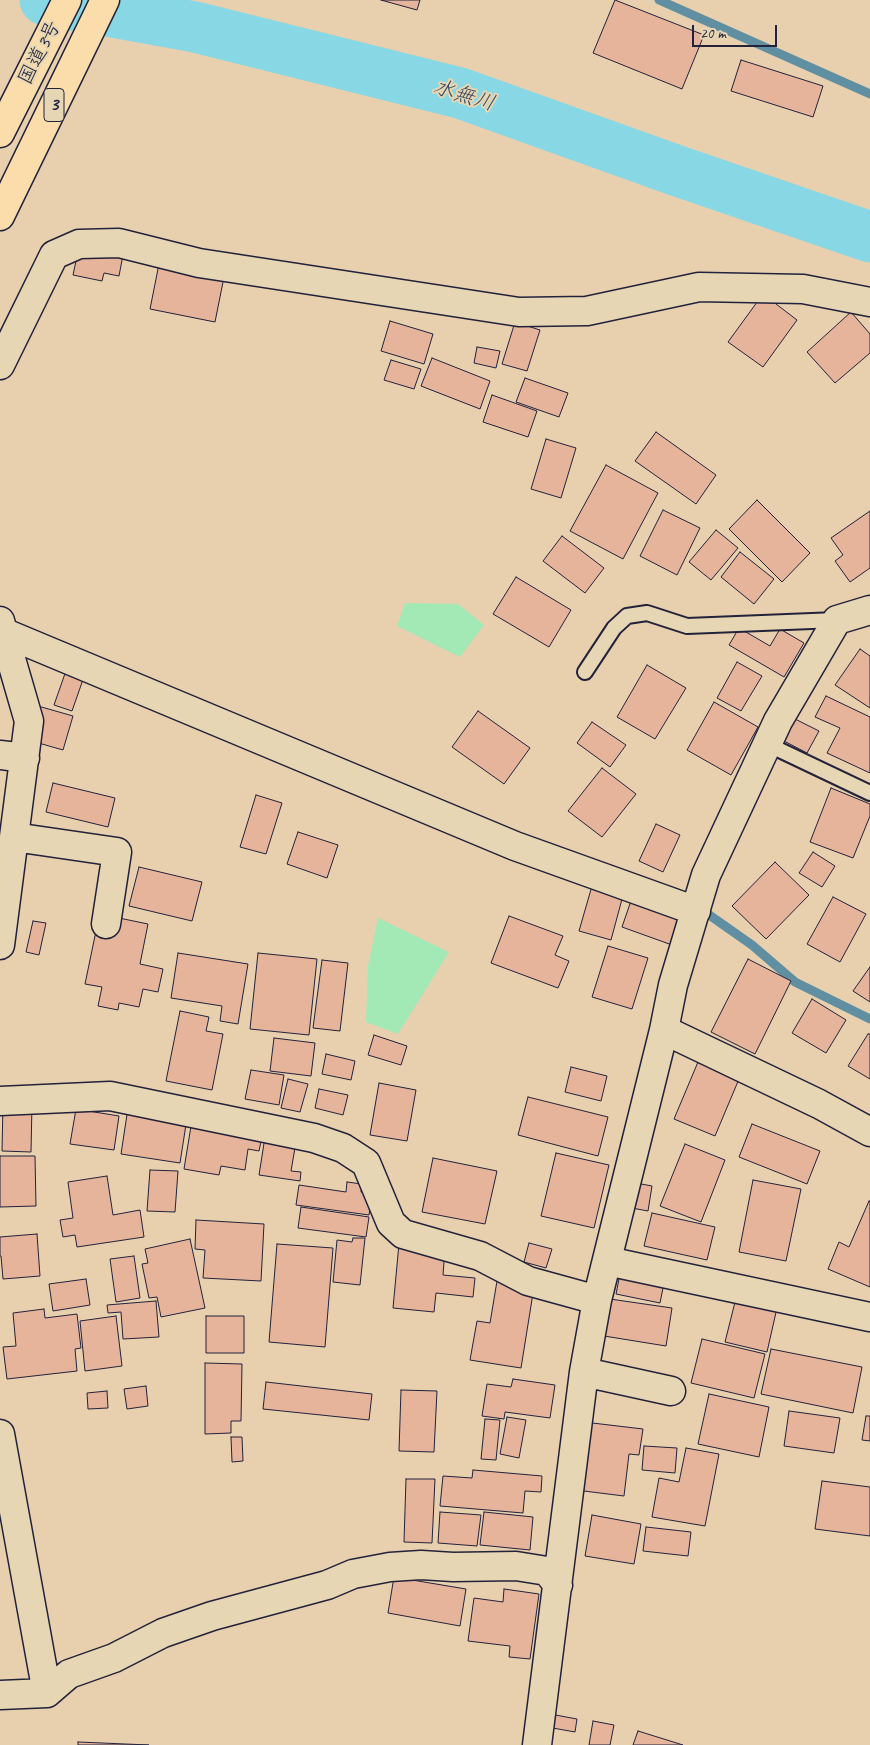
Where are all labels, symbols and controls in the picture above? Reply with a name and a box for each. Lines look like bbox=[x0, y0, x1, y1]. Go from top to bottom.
scale bar bbox=[695, 15, 780, 47]
street label: 国道3号 bbox=[14, 17, 66, 89]
text: 20 m bbox=[700, 24, 726, 43]
water label: 水無川 bbox=[430, 75, 498, 117]
road number: 3 bbox=[44, 88, 64, 122]

